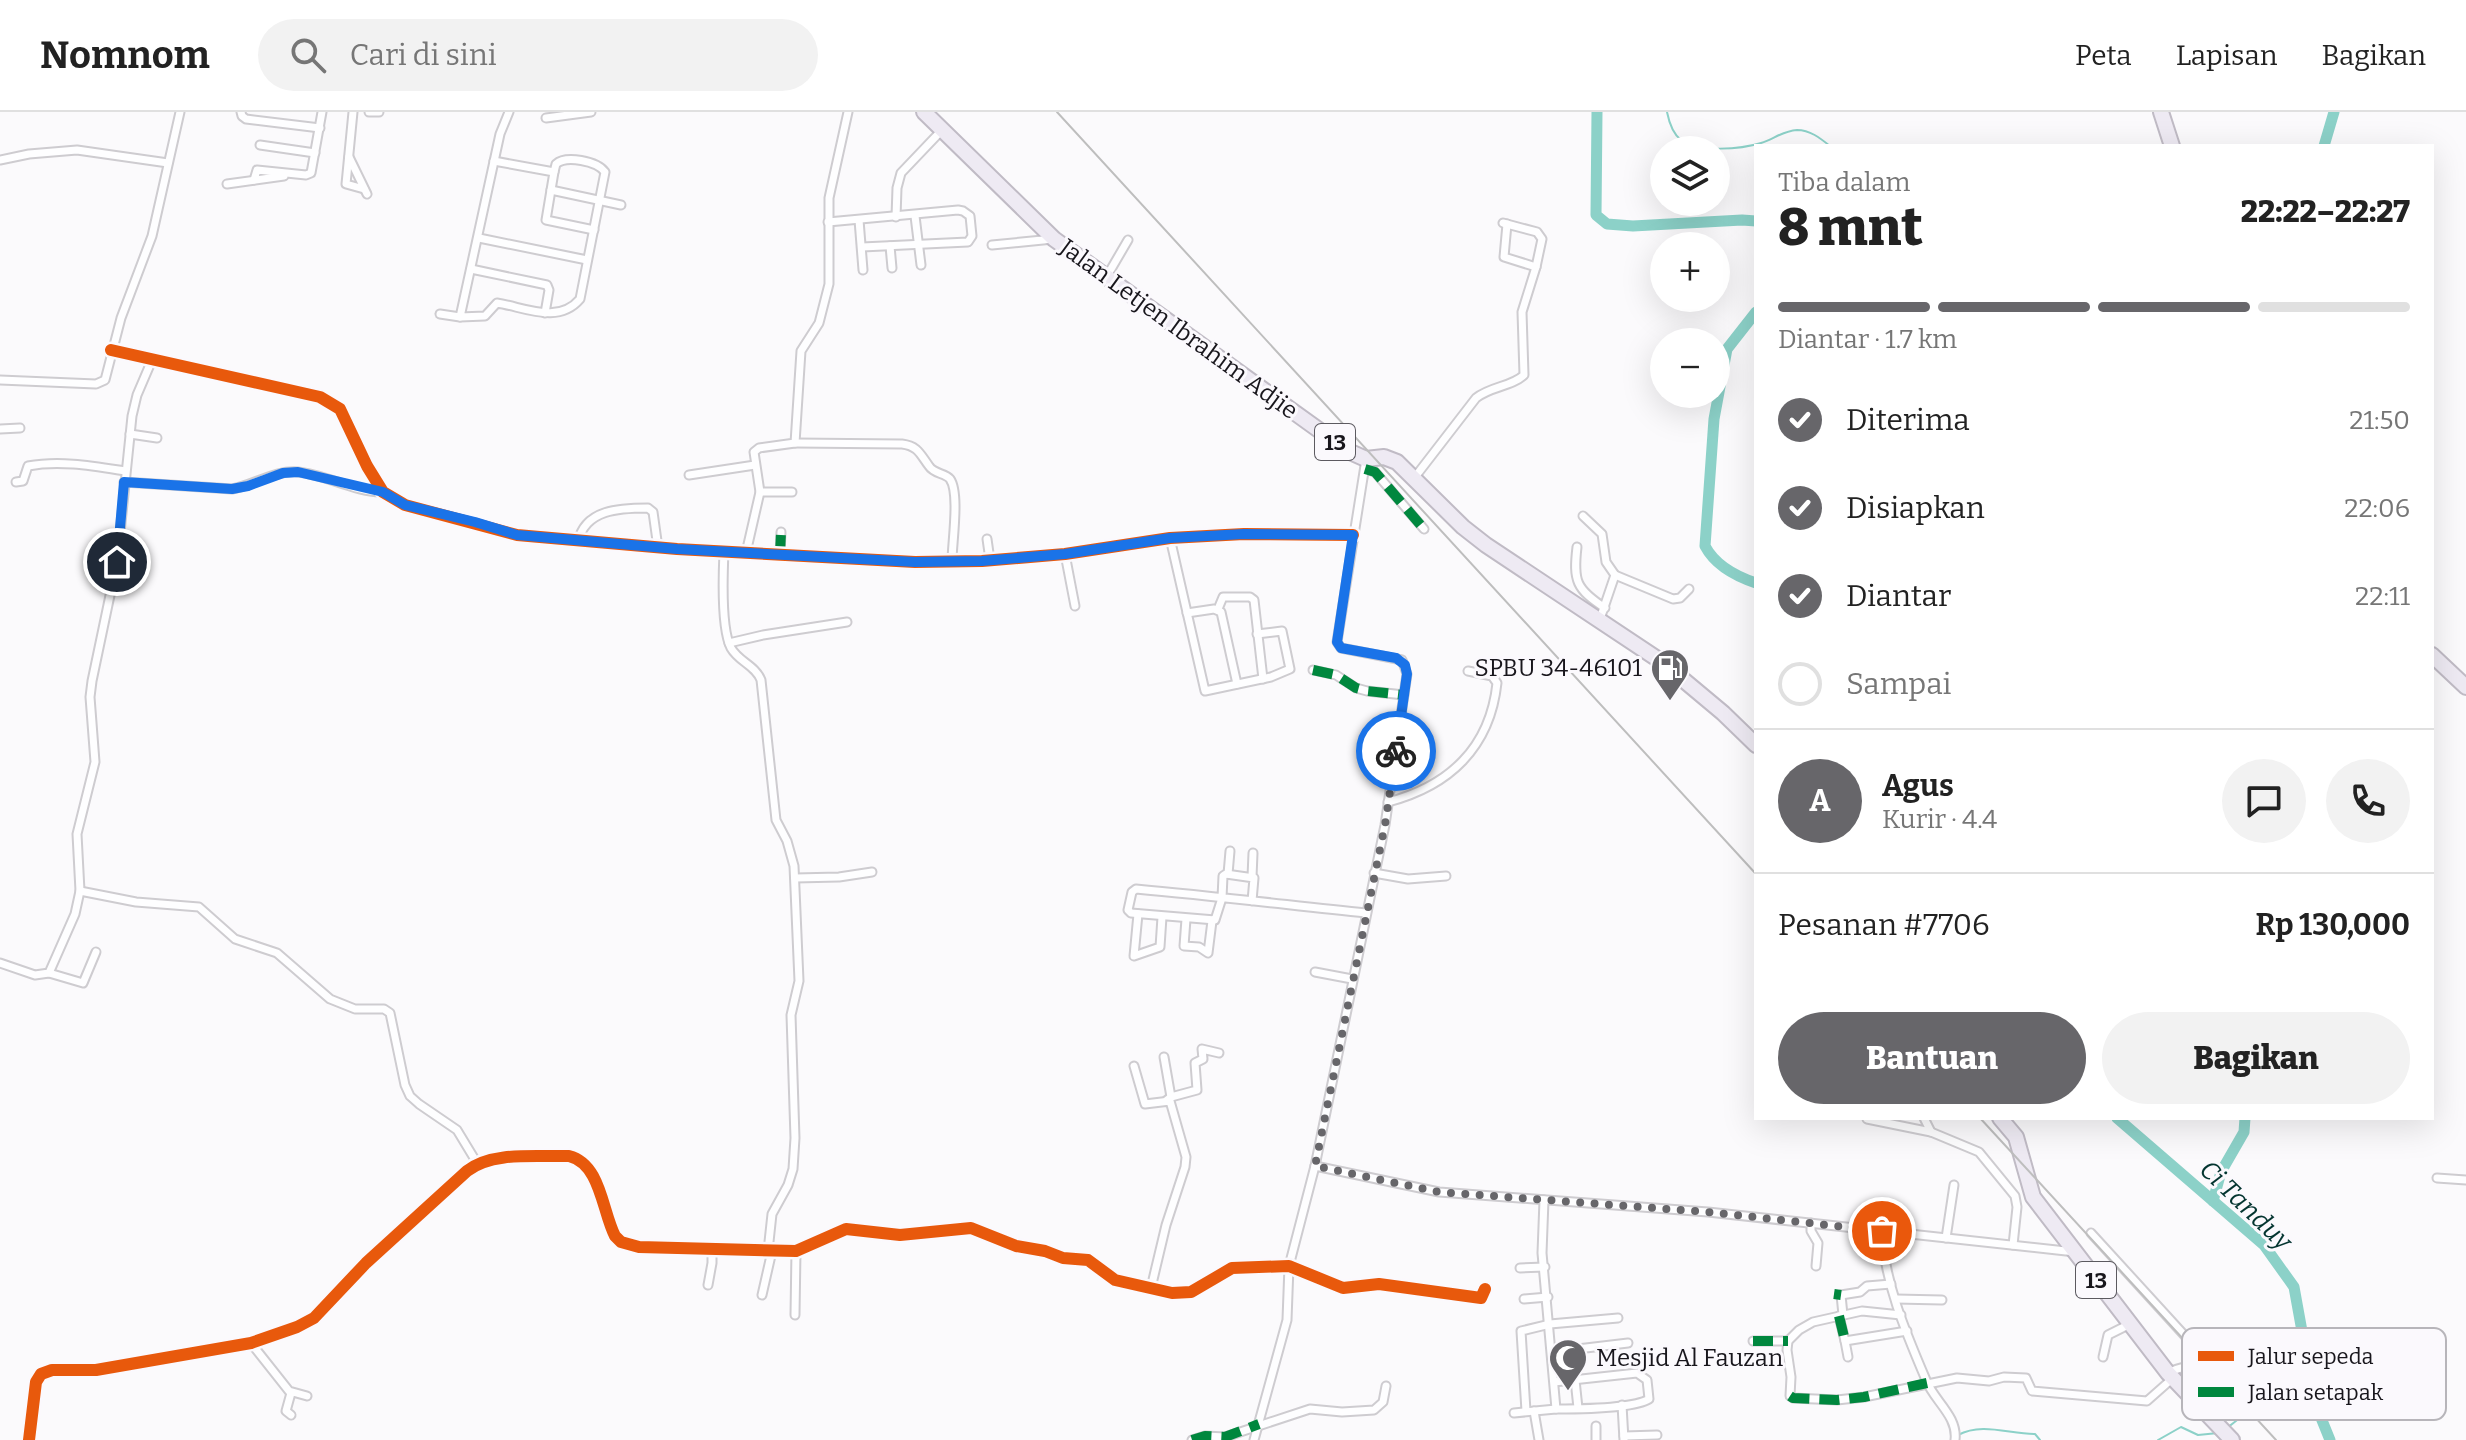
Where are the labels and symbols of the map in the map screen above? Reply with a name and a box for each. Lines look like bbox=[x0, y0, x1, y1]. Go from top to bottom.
street label: Jalan Letjen Ibrahim Adjie bbox=[1054, 233, 1303, 425]
road number: 13 bbox=[1315, 424, 1355, 460]
pin bbox=[83, 528, 151, 596]
fuel station icon: SPBU 34-46101 bbox=[1649, 647, 1691, 702]
place label: SPBU 34-46101 bbox=[1475, 654, 1642, 682]
courier bbox=[1356, 711, 1436, 791]
water label: Ci Tanduy bbox=[2193, 1154, 2299, 1258]
pin bbox=[1848, 1197, 1916, 1265]
road number: 13 bbox=[2076, 1262, 2116, 1298]
legend bbox=[2182, 1328, 2446, 1420]
mosque icon: Mesjid Al Fauzan bbox=[1547, 1337, 1589, 1392]
text: Jalur sepeda bbox=[2247, 1343, 2373, 1370]
place label: Mesjid Al Fauzan bbox=[1596, 1344, 1783, 1372]
text: Jalan setapak bbox=[2247, 1379, 2384, 1406]

